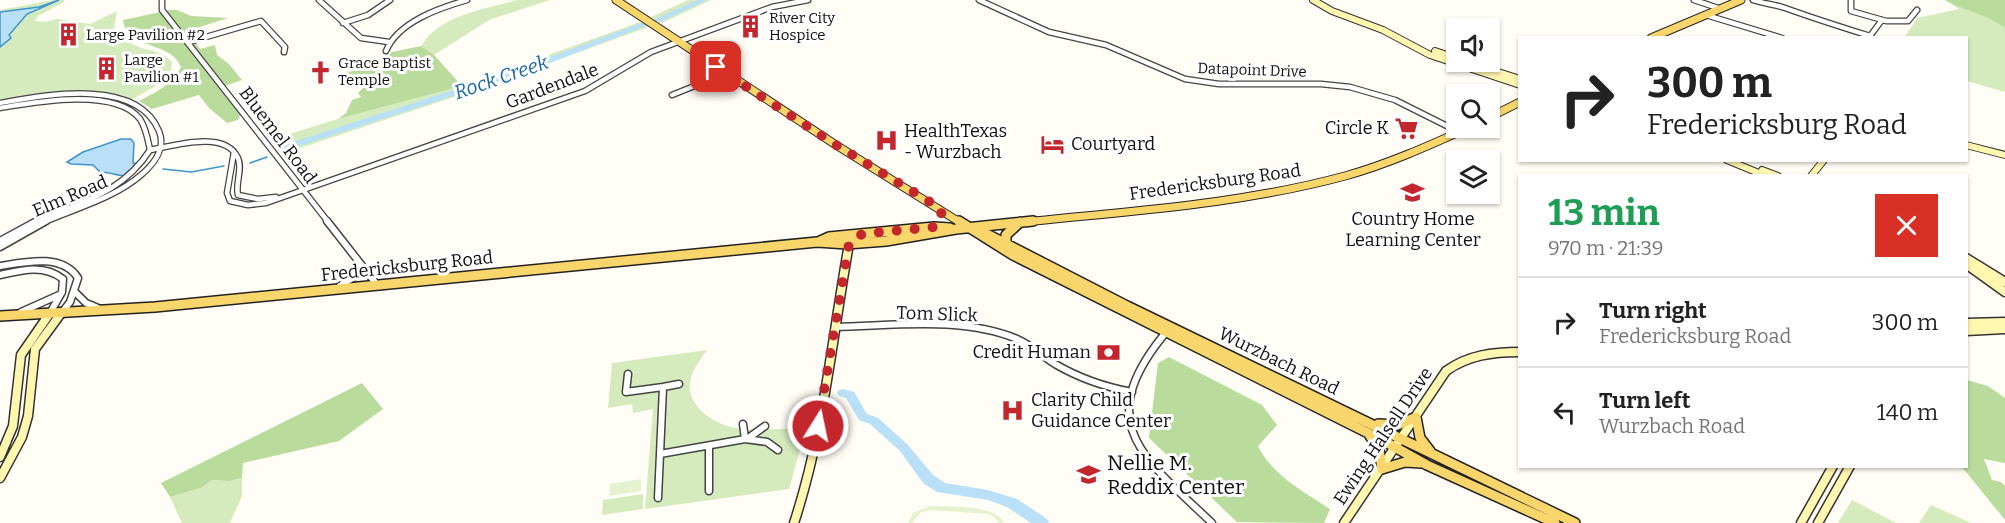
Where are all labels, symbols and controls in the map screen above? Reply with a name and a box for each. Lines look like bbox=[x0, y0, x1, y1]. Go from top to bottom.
place label: River City Hospice bbox=[769, 9, 835, 44]
building icon: River City Hospice bbox=[738, 14, 764, 40]
map controls bbox=[1446, 18, 1500, 204]
button: sound bbox=[1446, 18, 1500, 72]
building icon: Large Pavilion #2 bbox=[55, 22, 81, 48]
place label: Large Pavilion #2 bbox=[86, 26, 205, 44]
pin bbox=[690, 41, 741, 92]
water label: Rock Creek bbox=[451, 50, 551, 104]
icon: arrive bbox=[699, 50, 732, 83]
place label: Large Pavilion #1 bbox=[124, 51, 199, 86]
place label: Grace Baptist Temple bbox=[338, 54, 432, 89]
building icon: Large Pavilion #1 bbox=[93, 56, 119, 82]
street label: Gardendale bbox=[502, 58, 602, 114]
text: 300 m bbox=[1647, 58, 1772, 108]
church icon: Grace Baptist Temple bbox=[307, 59, 333, 85]
street label: Datapoint Drive bbox=[1197, 59, 1307, 81]
icon: right bbox=[1548, 60, 1626, 138]
street label: Bluemel Road bbox=[234, 82, 322, 188]
button: search bbox=[1446, 84, 1500, 138]
text: Fredericksburg Road bbox=[1647, 109, 1907, 141]
supermarket icon: Circle K bbox=[1394, 115, 1420, 141]
place label: Circle K bbox=[1325, 117, 1389, 139]
place label: HealthTexas - Wurzbach bbox=[904, 120, 1007, 163]
hospital icon: HealthTexas - Wurzbach bbox=[873, 128, 899, 154]
hotel icon: Courtyard bbox=[1040, 131, 1066, 157]
place label: Courtyard bbox=[1071, 133, 1155, 155]
button: layers bbox=[1446, 150, 1500, 204]
street label: Fredericksburg Road bbox=[1128, 159, 1303, 205]
street label: Elm Road bbox=[29, 170, 111, 222]
school or university icon: Country Home Learning Center bbox=[1400, 180, 1426, 206]
text: 13 min bbox=[1548, 191, 1660, 235]
button: close bbox=[1875, 194, 1938, 257]
place label: Country Home Learning Center bbox=[1345, 208, 1481, 251]
text: 970 m · 21:39 bbox=[1548, 236, 1664, 260]
street label: Fredericksburg Road bbox=[320, 246, 495, 286]
text: Turn right bbox=[1599, 297, 1707, 324]
street label: Tom Slick bbox=[896, 302, 979, 326]
icon: right bbox=[1548, 306, 1581, 339]
text: 300 m bbox=[1872, 309, 1938, 336]
street label: Wurzbach Road bbox=[1215, 322, 1343, 400]
text: Fredericksburg Road bbox=[1599, 324, 1791, 348]
bank icon: Credit Human bbox=[1096, 339, 1122, 365]
place label: Credit Human bbox=[972, 341, 1092, 363]
street label: Ewing Halsell Drive bbox=[1329, 363, 1437, 509]
text: Turn left bbox=[1599, 387, 1691, 414]
place label: Clarity Child Guidance Center bbox=[1031, 389, 1171, 432]
position arrow bbox=[786, 394, 850, 458]
icon: left bbox=[1548, 396, 1581, 429]
hospital icon: Clarity Child Guidance Center bbox=[1000, 397, 1026, 423]
text: 140 m bbox=[1877, 399, 1938, 426]
text: Wurzbach Road bbox=[1599, 414, 1745, 438]
place label: Nellie M. Reddix Center bbox=[1107, 450, 1244, 500]
school or university icon: Nellie M. Reddix Center bbox=[1076, 462, 1102, 488]

